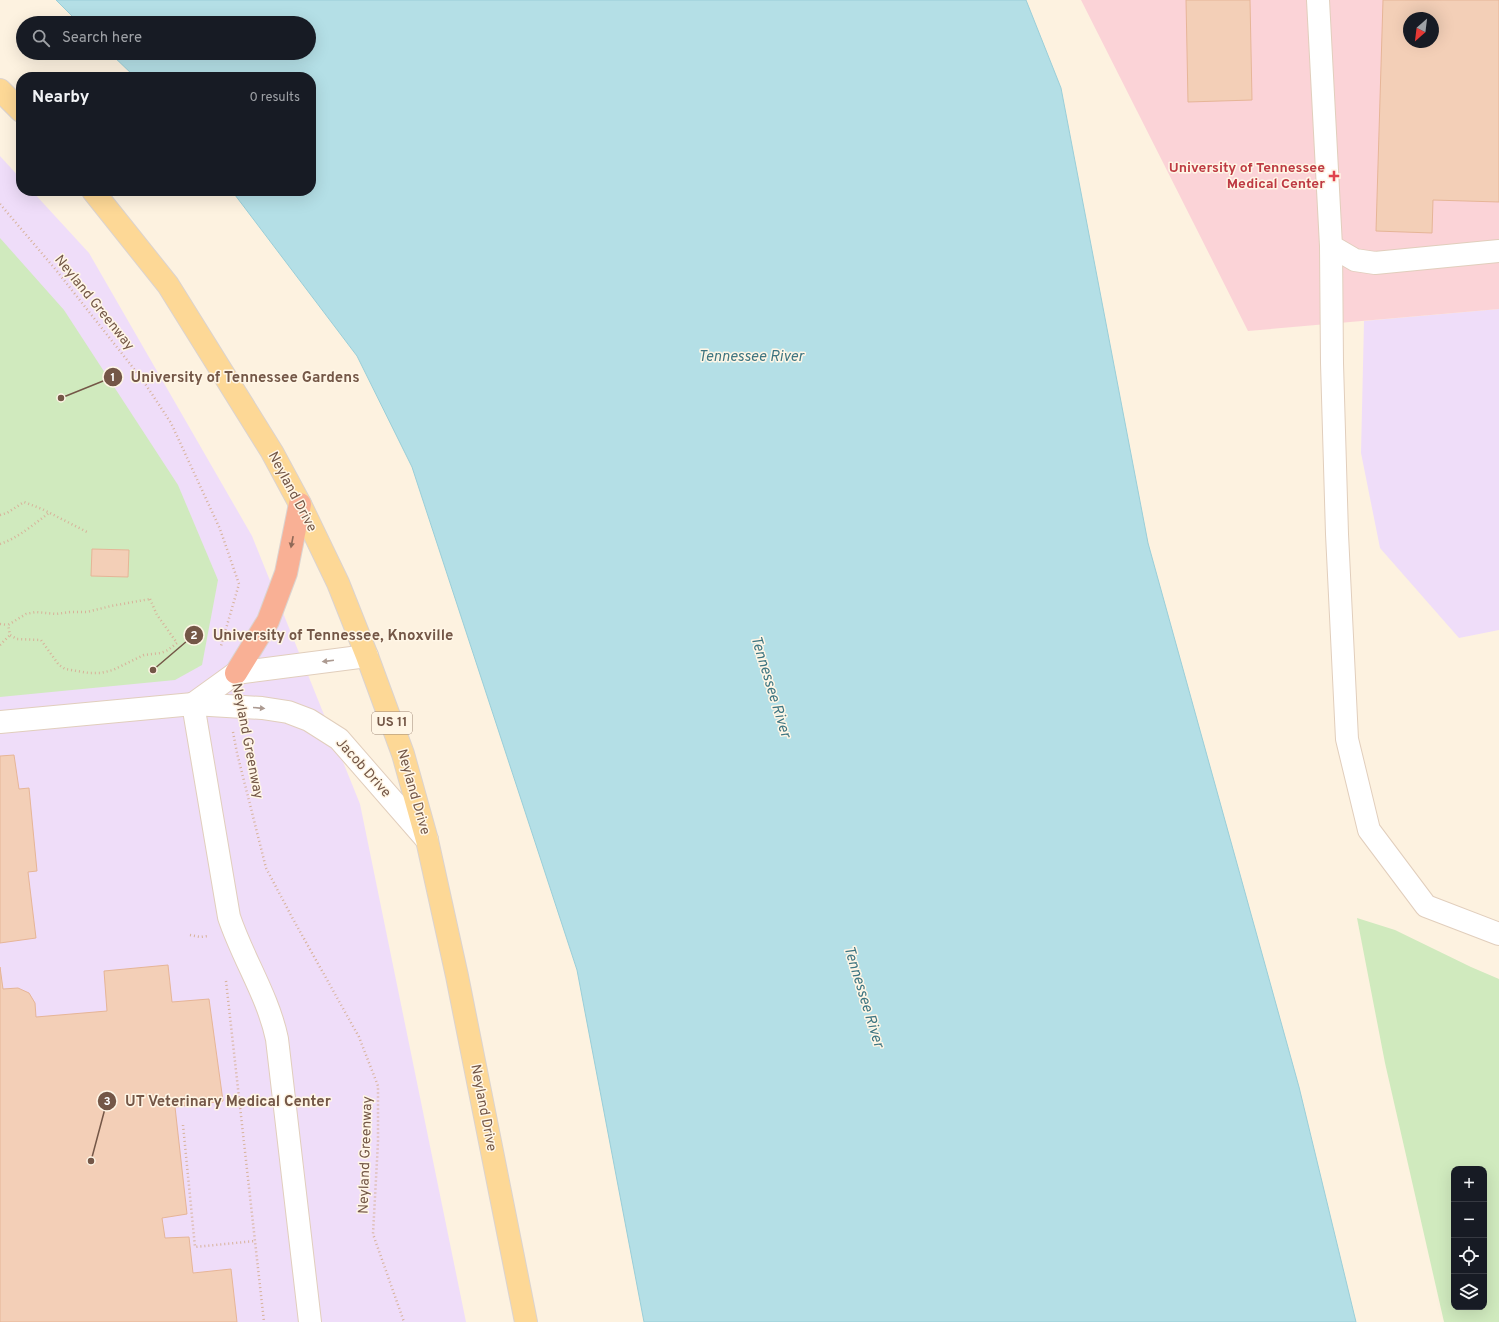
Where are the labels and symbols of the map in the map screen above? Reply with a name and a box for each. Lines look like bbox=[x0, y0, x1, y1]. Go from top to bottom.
north arrow bbox=[1403, 12, 1439, 48]
place label: University of Tennessee Medical Center bbox=[1169, 160, 1325, 193]
marker: University of Tennessee Medical Center bbox=[1328, 170, 1340, 182]
street label: Neyland Greenway bbox=[50, 252, 138, 354]
water label: Tennessee River bbox=[698, 348, 805, 367]
callout: University of Tennessee Gardens bbox=[103, 363, 368, 390]
text: University of Tennessee Gardens bbox=[130, 369, 360, 388]
text: 1 bbox=[111, 370, 115, 386]
street label: Neyland Drive bbox=[264, 449, 320, 535]
one-way arrow bbox=[289, 536, 295, 548]
callout: University of Tennessee, Knoxville bbox=[184, 622, 461, 649]
text: University of Tennessee, Knoxville bbox=[213, 627, 453, 646]
text: 2 bbox=[190, 628, 198, 644]
water label: Tennessee River bbox=[746, 634, 795, 741]
one-way arrow bbox=[322, 658, 334, 664]
street label: Neyland Greenway bbox=[227, 682, 267, 800]
one-way arrow bbox=[253, 705, 265, 712]
road number: US 11 bbox=[372, 712, 412, 734]
street label: Jacob Drive bbox=[332, 735, 394, 801]
street label: Neyland Drive bbox=[393, 747, 433, 837]
water label: Tennessee River bbox=[839, 944, 888, 1051]
street label: Neyland Drive bbox=[466, 1063, 500, 1153]
callout: UT Veterinary Medical Center bbox=[97, 1087, 339, 1114]
text: UT Veterinary Medical Center bbox=[125, 1093, 332, 1112]
text: 3 bbox=[103, 1094, 111, 1110]
street label: Neyland Greenway bbox=[355, 1096, 377, 1214]

